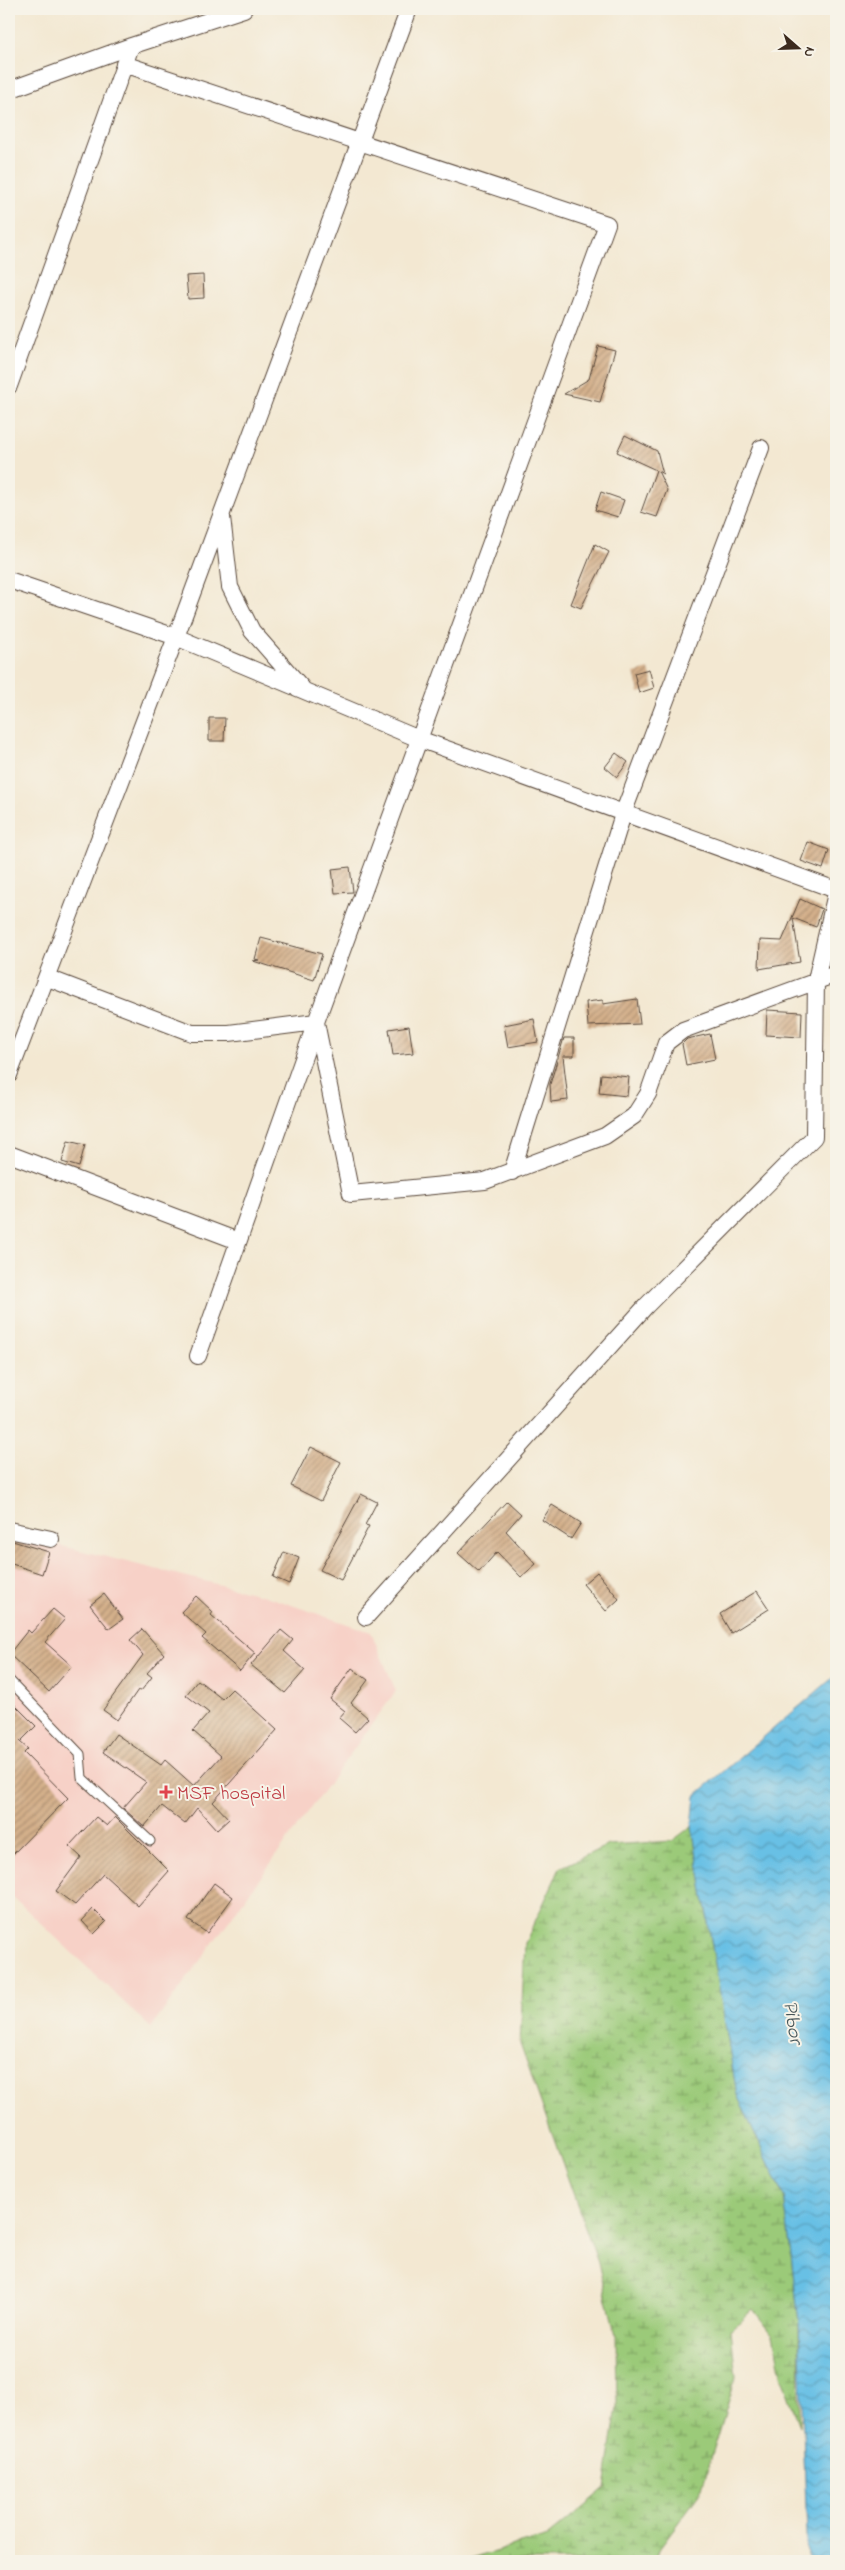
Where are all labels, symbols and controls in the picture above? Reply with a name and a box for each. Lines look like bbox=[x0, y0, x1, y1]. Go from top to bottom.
north arrow bbox=[772, 22, 822, 72]
text: N bbox=[797, 44, 820, 60]
place label: MSF hospital bbox=[177, 1780, 285, 1809]
marker: MSF hospital bbox=[159, 1785, 173, 1799]
water label: Pibor bbox=[774, 1999, 811, 2048]

